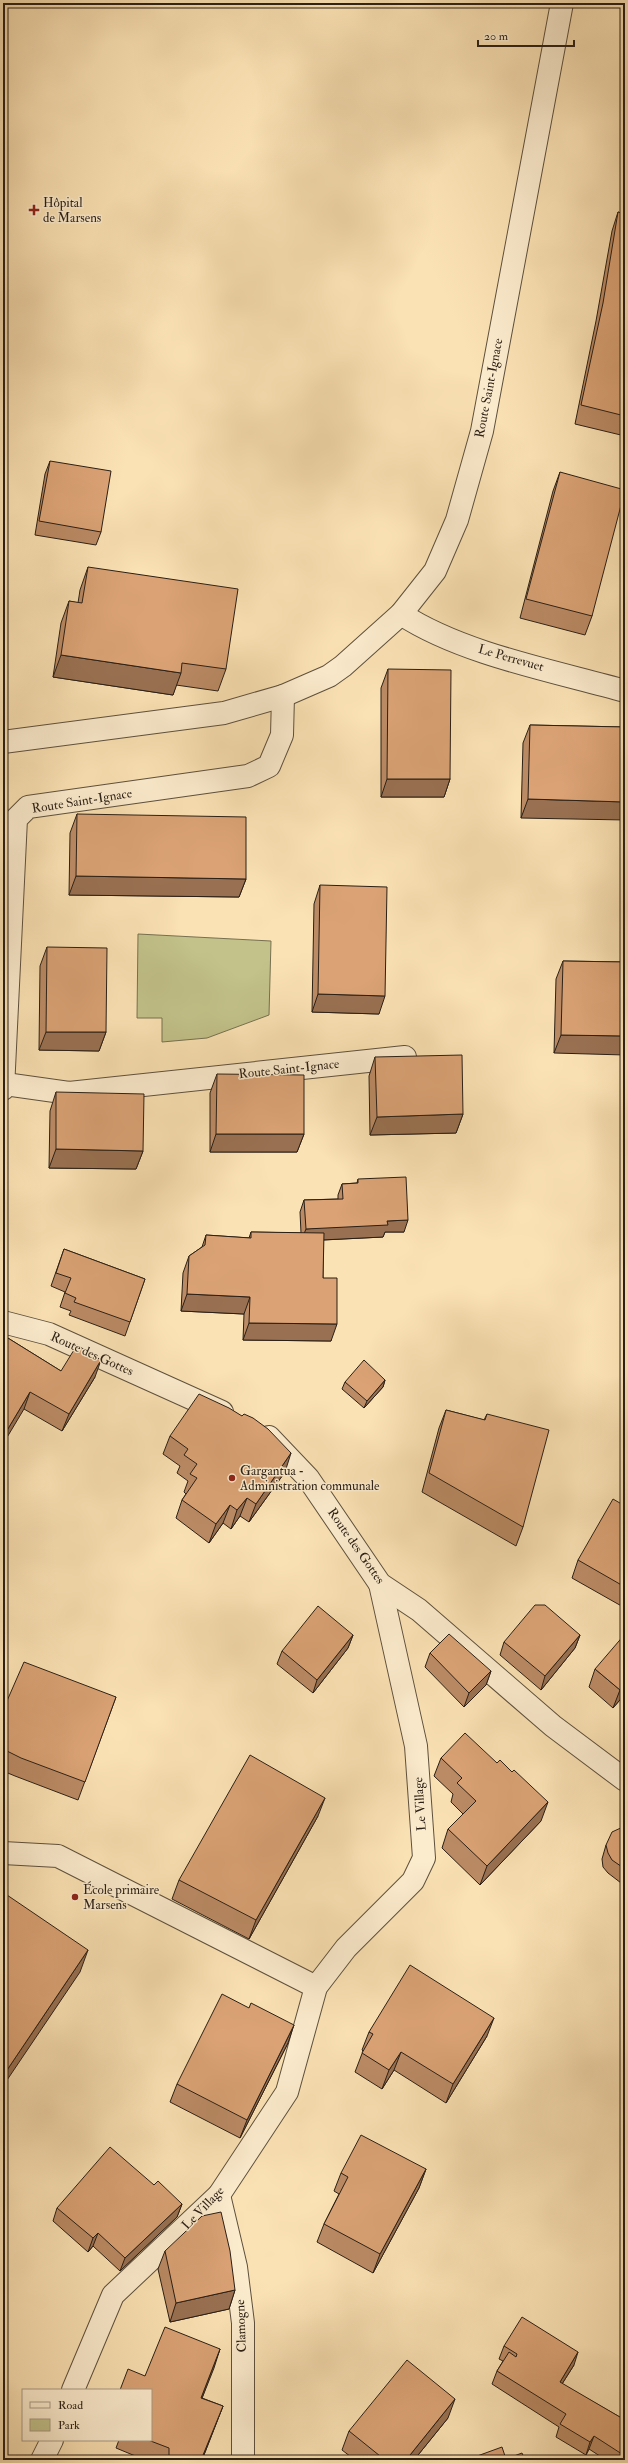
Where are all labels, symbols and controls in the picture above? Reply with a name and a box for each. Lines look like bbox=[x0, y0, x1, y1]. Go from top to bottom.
scale bar bbox=[478, 22, 574, 48]
text: 20 m bbox=[484, 29, 509, 44]
place label: Hôpital de Marsens bbox=[43, 195, 102, 226]
marker: Hôpital de Marsens bbox=[28, 204, 40, 216]
street label: Route Saint-Ignace bbox=[471, 336, 507, 439]
street label: Le Perrevuet bbox=[476, 641, 546, 675]
street label: Route Saint-Ignace bbox=[31, 785, 134, 817]
street label: Route Saint-Ignace bbox=[238, 1056, 341, 1082]
street label: Route des Gottes bbox=[48, 1329, 136, 1380]
place label: Gargantua - Administration communale bbox=[239, 1463, 380, 1494]
marker: Gargantua - Administration communale bbox=[227, 1473, 237, 1483]
street label: Route des Gottes bbox=[324, 1505, 388, 1587]
street label: Le Village bbox=[410, 1776, 430, 1832]
place label: École primaire Marsens bbox=[83, 1881, 160, 1913]
marker: École primaire Marsens bbox=[70, 1892, 80, 1902]
street label: Le Village bbox=[178, 2183, 228, 2233]
street label: Clamogne bbox=[232, 2299, 250, 2353]
legend bbox=[22, 2389, 152, 2441]
text: Road bbox=[58, 2398, 83, 2413]
text: Park bbox=[58, 2418, 80, 2433]

